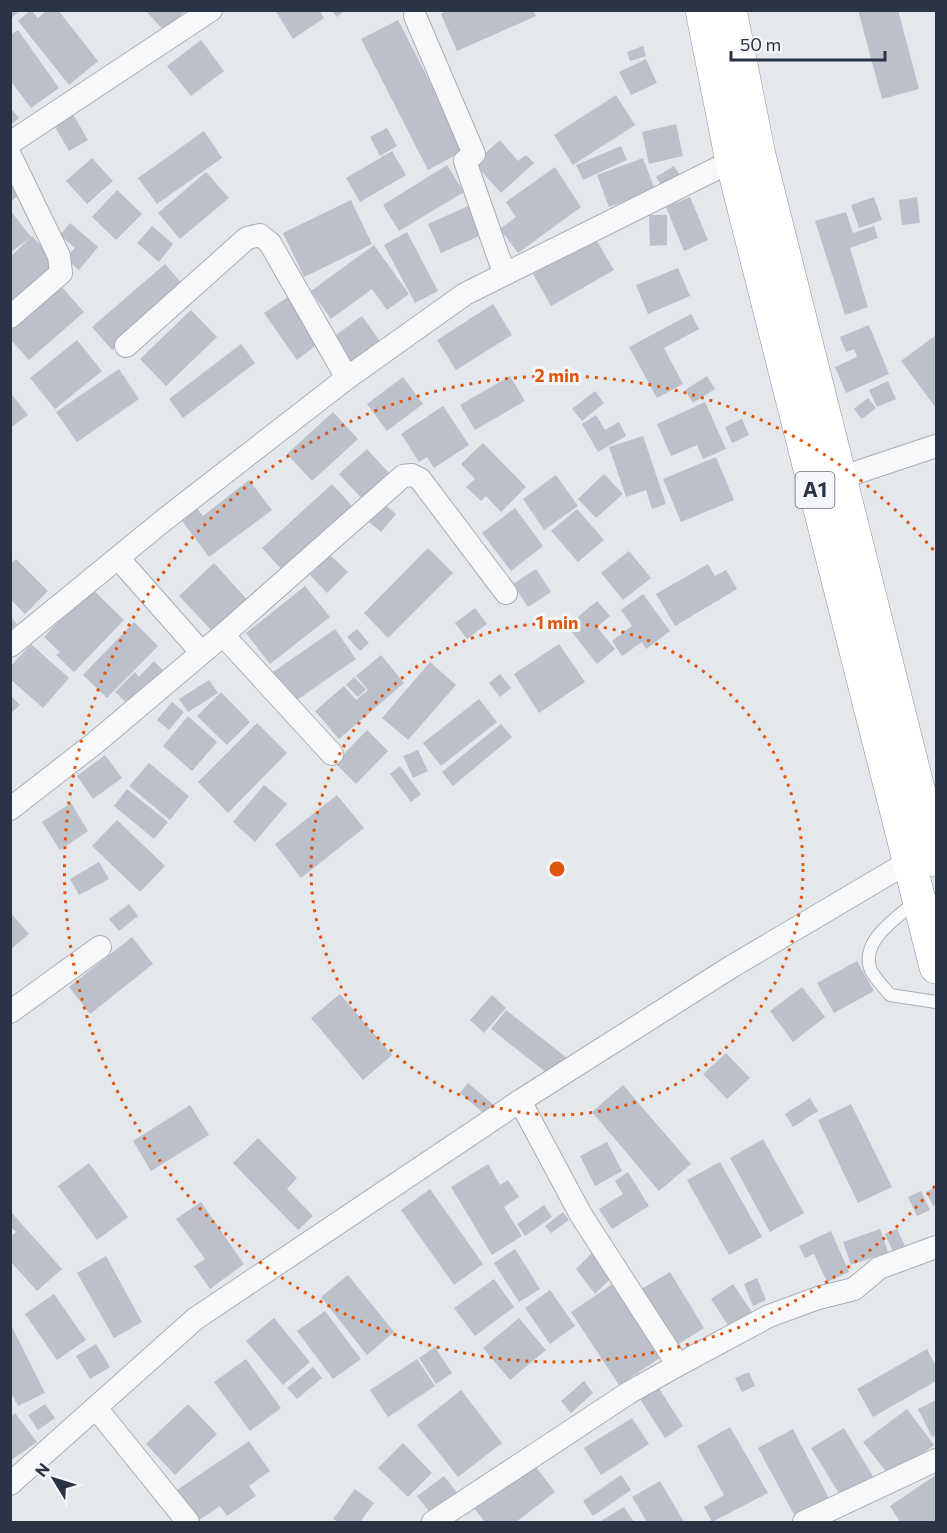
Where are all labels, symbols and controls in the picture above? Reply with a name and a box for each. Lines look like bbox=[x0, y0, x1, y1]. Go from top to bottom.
scale bar bbox=[731, 24, 886, 62]
text: 50 m bbox=[740, 33, 781, 55]
text: 2 min bbox=[535, 364, 579, 386]
road number: A1 bbox=[796, 472, 834, 508]
text: 1 min bbox=[536, 611, 578, 633]
centre of rings bbox=[547, 859, 567, 879]
north arrow bbox=[24, 1449, 84, 1509]
text: N bbox=[31, 1459, 53, 1480]

